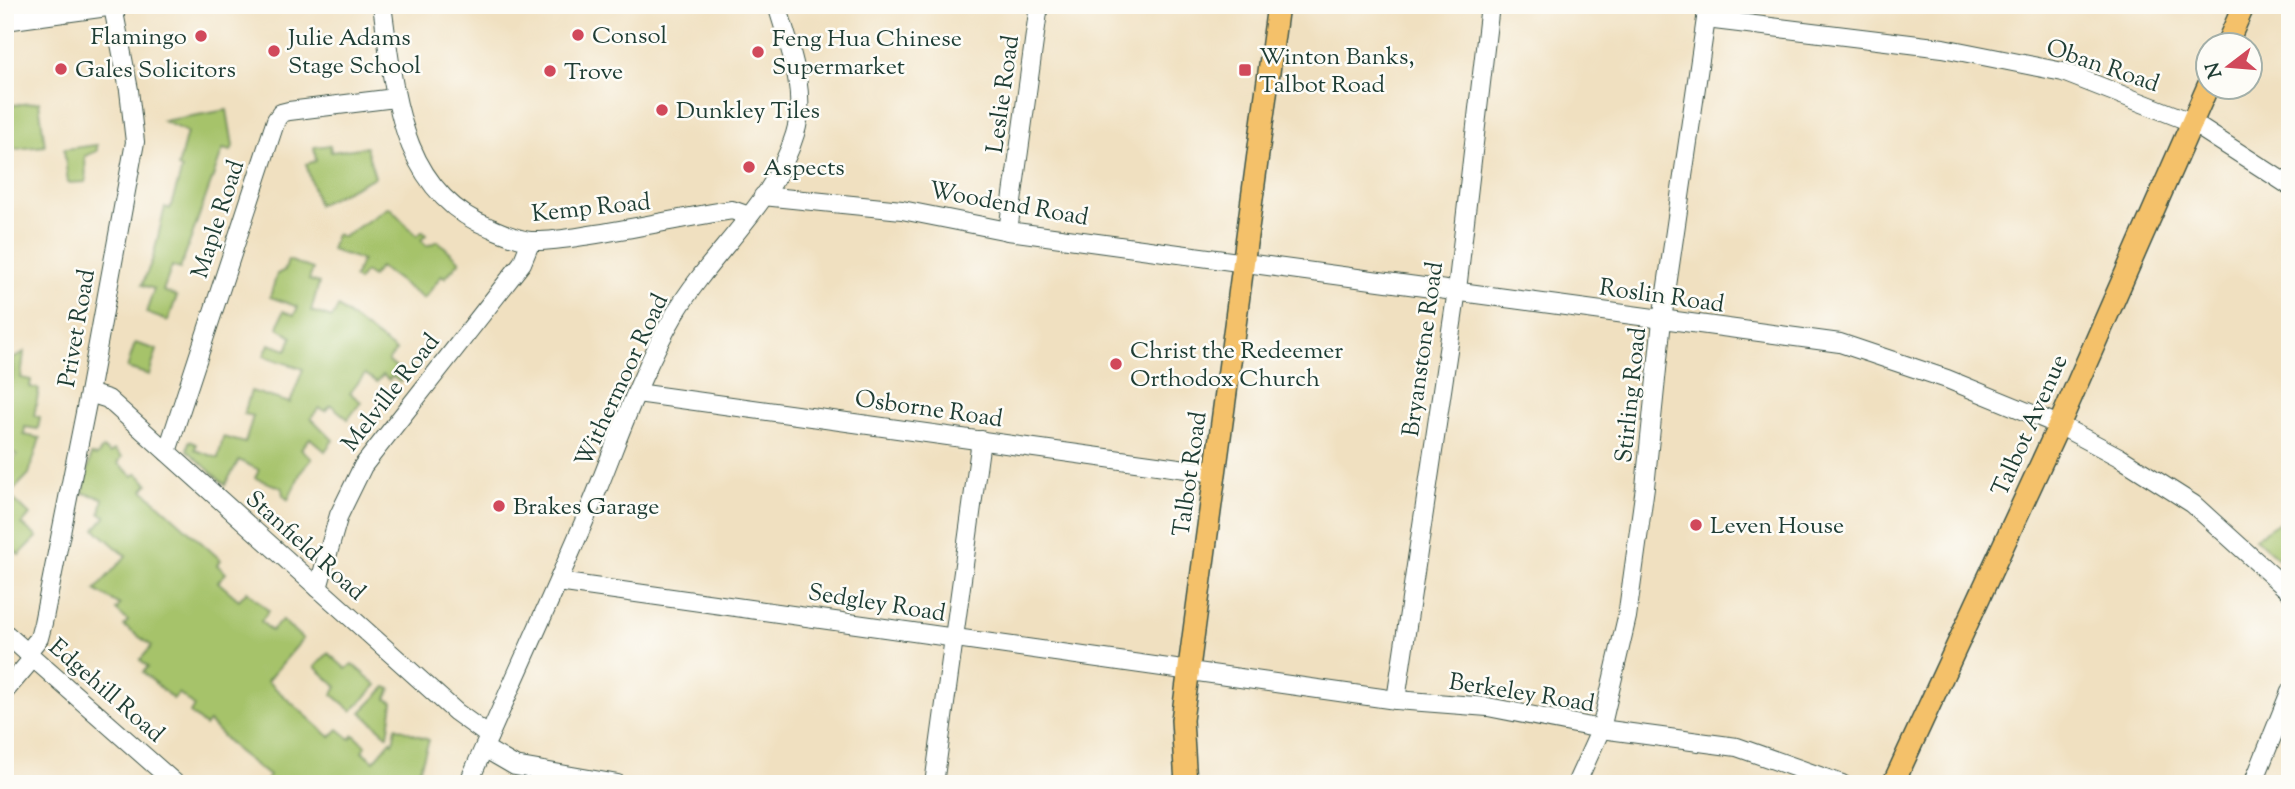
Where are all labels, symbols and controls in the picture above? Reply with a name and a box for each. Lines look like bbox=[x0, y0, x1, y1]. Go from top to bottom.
place label: Consol bbox=[592, 20, 667, 54]
place label: Flamingo bbox=[91, 21, 187, 55]
place label: Julie Adams Stage School bbox=[286, 22, 421, 84]
place label: Feng Hua Chinese Supermarket bbox=[772, 23, 962, 85]
marker: Consol bbox=[570, 27, 586, 43]
marker: Flamingo bbox=[193, 28, 209, 44]
street label: Oban Road bbox=[2041, 32, 2164, 102]
north arrow bbox=[2194, 32, 2264, 102]
street label: Leslie Road bbox=[979, 33, 1029, 155]
place label: Winton Banks, Talbot Road bbox=[1259, 41, 1415, 103]
marker: Julie Adams Stage School bbox=[266, 43, 282, 59]
marker: Feng Hua Chinese Supermarket bbox=[750, 44, 766, 60]
place label: Gales Solicitors bbox=[75, 54, 236, 88]
place label: Trove bbox=[564, 56, 623, 90]
text: N bbox=[2200, 59, 2230, 81]
marker: Gales Solicitors bbox=[53, 61, 69, 77]
marker: Winton Banks, Talbot Road bbox=[1237, 62, 1253, 78]
marker: Trove bbox=[542, 63, 558, 79]
place label: Dunkley Tiles bbox=[676, 95, 820, 129]
marker: Dunkley Tiles bbox=[654, 102, 670, 118]
place label: Aspects bbox=[763, 152, 845, 186]
street label: Maple Road bbox=[184, 156, 254, 283]
marker: Aspects bbox=[741, 159, 757, 175]
street label: Woodend Road bbox=[926, 174, 1092, 236]
street label: Kemp Road bbox=[530, 186, 653, 232]
street label: Bryanstone Road bbox=[1395, 259, 1453, 439]
street label: Privet Road bbox=[51, 266, 105, 390]
street label: Roslin Road bbox=[1597, 271, 1727, 323]
street label: Withermoor Road bbox=[568, 288, 678, 473]
street label: Stirling Road bbox=[1608, 325, 1656, 465]
street label: Melville Road bbox=[334, 326, 449, 460]
place label: Christ the Redeemer Orthodox Church bbox=[1130, 335, 1343, 397]
street label: Talbot Avenue bbox=[1984, 349, 2077, 502]
marker: Christ the Redeemer Orthodox Church bbox=[1108, 356, 1124, 372]
street label: Osborne Road bbox=[853, 383, 1005, 437]
street label: Talbot Road bbox=[1165, 409, 1217, 539]
street label: Stanfield Road bbox=[237, 483, 372, 610]
place label: Brakes Garage bbox=[513, 491, 659, 525]
marker: Brakes Garage bbox=[491, 498, 507, 514]
place label: Leven House bbox=[1710, 510, 1844, 544]
marker: Leven House bbox=[1688, 517, 1704, 533]
street label: Sedgley Road bbox=[805, 576, 948, 632]
street label: Edgehill Road bbox=[40, 631, 171, 752]
street label: Berkeley Road bbox=[1446, 666, 1597, 722]

